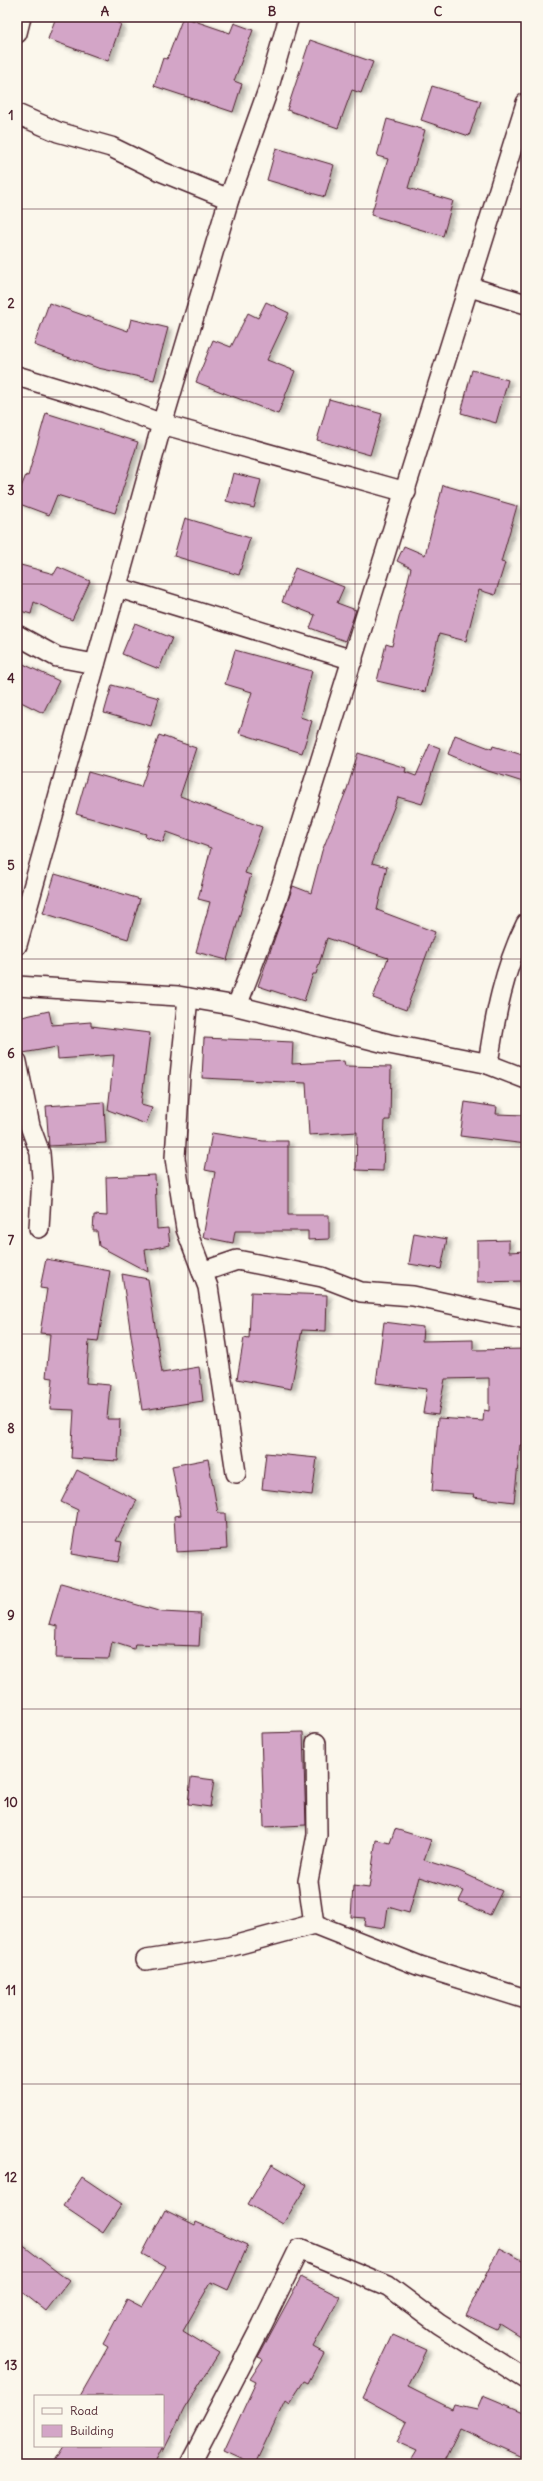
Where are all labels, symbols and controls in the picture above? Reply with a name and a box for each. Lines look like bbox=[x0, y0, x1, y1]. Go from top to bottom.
text: A bbox=[101, 3, 110, 20]
text: B bbox=[268, 3, 277, 20]
text: C bbox=[434, 3, 443, 20]
text: 1 bbox=[8, 107, 14, 124]
text: 2 bbox=[7, 295, 15, 312]
text: 3 bbox=[7, 482, 15, 499]
text: 4 bbox=[7, 670, 15, 687]
text: 5 bbox=[7, 857, 15, 874]
text: 6 bbox=[7, 1045, 15, 1062]
text: 7 bbox=[8, 1232, 15, 1249]
text: 8 bbox=[7, 1420, 15, 1437]
text: 9 bbox=[7, 1607, 15, 1624]
text: 10 bbox=[4, 1794, 18, 1811]
text: 11 bbox=[6, 1982, 16, 1999]
text: 12 bbox=[5, 2169, 17, 2186]
text: 13 bbox=[5, 2357, 17, 2374]
legend bbox=[34, 2395, 164, 2447]
text: Road bbox=[70, 2403, 98, 2418]
text: Building bbox=[70, 2423, 114, 2438]

